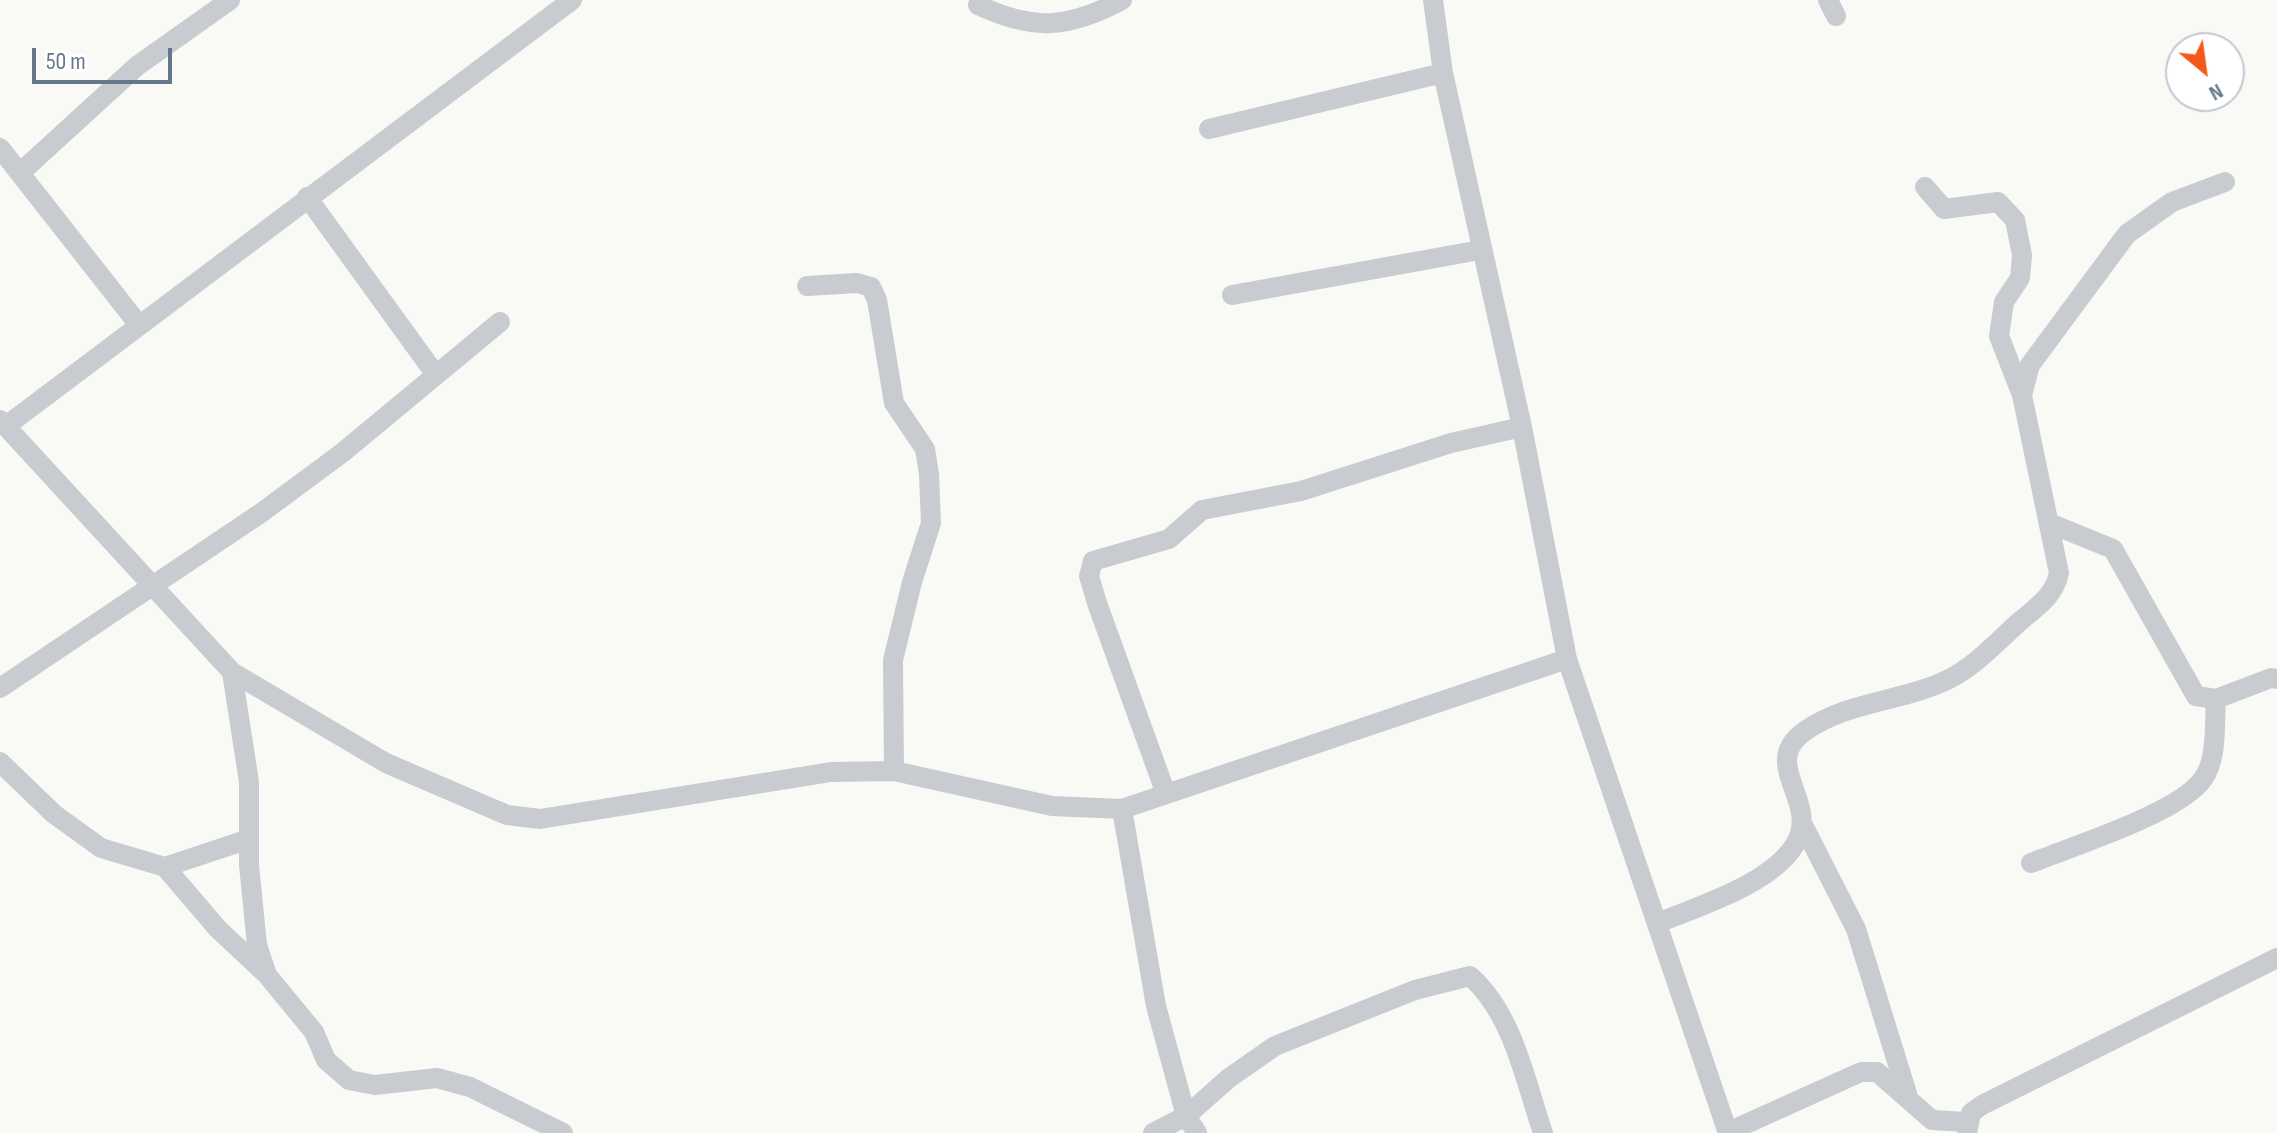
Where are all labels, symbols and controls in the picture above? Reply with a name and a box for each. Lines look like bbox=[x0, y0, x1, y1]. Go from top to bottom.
scale bar bbox=[36, 32, 176, 82]
north arrow bbox=[2165, 32, 2245, 112]
text: 50 m bbox=[46, 47, 86, 76]
text: N bbox=[2204, 77, 2228, 106]

